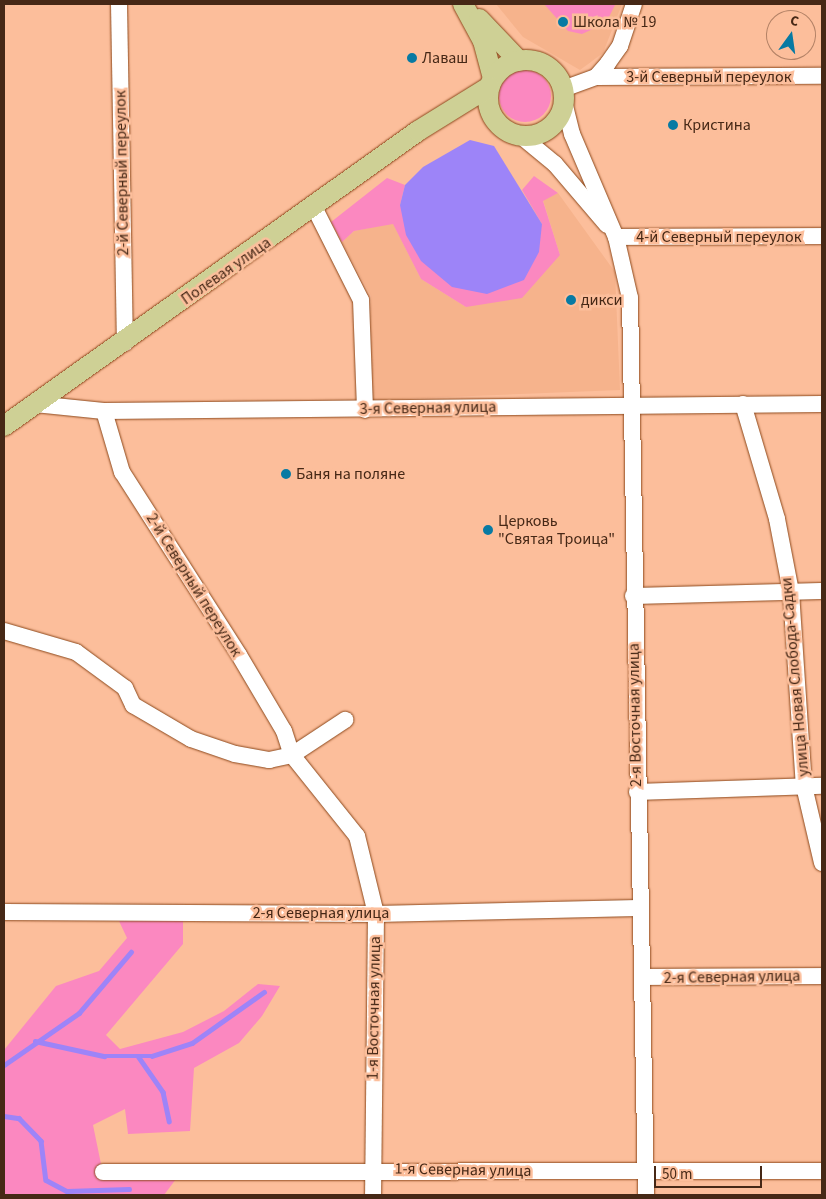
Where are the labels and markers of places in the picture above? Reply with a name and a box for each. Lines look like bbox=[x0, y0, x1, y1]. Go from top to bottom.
place label: Школа № 19 bbox=[573, 12, 656, 32]
marker: Школа № 19 bbox=[557, 16, 569, 28]
place label: Лаваш bbox=[422, 48, 468, 68]
marker: Лаваш bbox=[406, 52, 418, 64]
place label: Кристина bbox=[683, 115, 751, 135]
marker: Кристина bbox=[667, 119, 679, 131]
place label: дикси bbox=[581, 290, 623, 310]
marker: дикси bbox=[565, 294, 577, 306]
place label: Баня на поляне bbox=[296, 464, 405, 484]
marker: Баня на поляне bbox=[280, 468, 292, 480]
place label: Церковь "Святая Троица" bbox=[498, 511, 615, 549]
marker: Церковь "Святая Троица" bbox=[482, 524, 494, 536]

